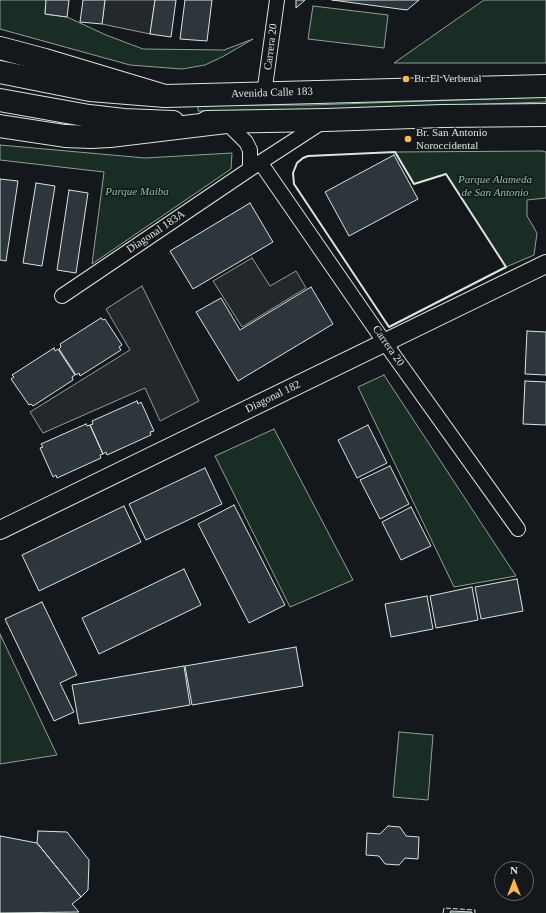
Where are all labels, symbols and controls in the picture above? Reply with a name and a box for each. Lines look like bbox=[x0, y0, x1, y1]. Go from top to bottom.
street label: Carrera 20 bbox=[262, 23, 280, 71]
place label: Br. El Verbenal bbox=[414, 72, 482, 86]
marker: Br. El Verbenal bbox=[401, 74, 411, 84]
street label: Avenida Calle 183 bbox=[231, 85, 313, 101]
place label: Br. San Antonio Noroccidental bbox=[416, 126, 487, 152]
marker: Br. San Antonio Noroccidental bbox=[403, 134, 413, 144]
park label: Parque Alameda de San Antonio bbox=[458, 173, 532, 199]
park label: Parque Maiba bbox=[105, 185, 169, 199]
street label: Diagonal 183A bbox=[124, 208, 188, 256]
street label: Carrera 20 bbox=[369, 323, 407, 369]
street label: Diagonal 182 bbox=[243, 378, 303, 416]
north arrow bbox=[494, 861, 534, 901]
text: N bbox=[510, 864, 518, 876]

